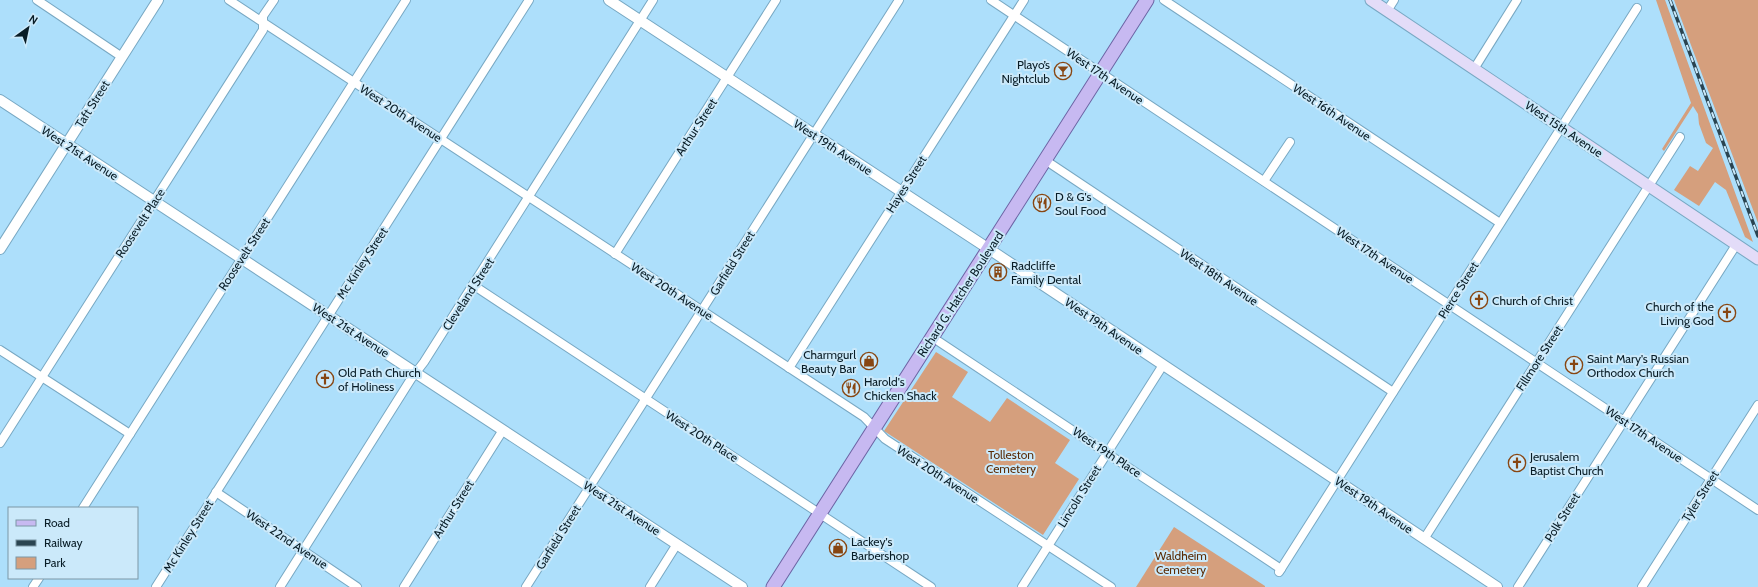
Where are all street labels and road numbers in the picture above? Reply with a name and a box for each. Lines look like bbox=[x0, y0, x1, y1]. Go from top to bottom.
street label: West 17th Avenue bbox=[1063, 45, 1147, 107]
street label: Taft Street bbox=[72, 78, 112, 130]
street label: West 16th Avenue bbox=[1290, 80, 1374, 144]
street label: West 20th Avenue bbox=[357, 81, 445, 145]
street label: Arthur Street bbox=[672, 96, 720, 158]
street label: West 15th Avenue bbox=[1522, 97, 1606, 161]
street label: West 19th Avenue bbox=[791, 116, 875, 178]
street label: West 21st Avenue bbox=[39, 123, 121, 183]
street label: Hayes Street bbox=[883, 153, 929, 215]
street label: Roosevelt Place bbox=[112, 186, 168, 260]
street label: Roosevelt Street bbox=[215, 215, 273, 293]
street label: Mc Kinley Street bbox=[333, 224, 391, 302]
street label: West 17th Avenue bbox=[1333, 224, 1417, 286]
street label: Garfield Street bbox=[706, 228, 758, 298]
street label: Richard G. Hatcher Boulevard bbox=[914, 228, 1006, 360]
street label: West 18th Avenue bbox=[1177, 245, 1261, 309]
street label: Cleveland Street bbox=[439, 255, 497, 333]
street label: West 20th Avenue bbox=[628, 259, 716, 323]
street label: Pierce Street bbox=[1435, 259, 1481, 321]
street label: West 19th Avenue bbox=[1062, 294, 1146, 358]
street label: West 21st Avenue bbox=[310, 300, 392, 360]
street label: Fillmore Street bbox=[1512, 323, 1566, 393]
street label: West 17th Avenue bbox=[1602, 403, 1686, 465]
street label: West 20th Place bbox=[663, 407, 741, 465]
street label: West 19th Place bbox=[1070, 424, 1144, 480]
street label: West 20th Avenue bbox=[894, 442, 982, 506]
street label: Lincoln Street bbox=[1054, 462, 1104, 530]
street label: Tyler Street bbox=[1678, 468, 1722, 524]
street label: West 19th Avenue bbox=[1332, 473, 1416, 537]
street label: Arthur Street bbox=[429, 477, 477, 541]
street label: West 21st Avenue bbox=[581, 478, 663, 538]
street label: Polk Street bbox=[1541, 490, 1583, 544]
street label: Mc Kinley Street bbox=[160, 497, 216, 575]
street label: Garfield Street bbox=[532, 502, 584, 572]
street label: West 22nd Avenue bbox=[243, 506, 331, 572]

